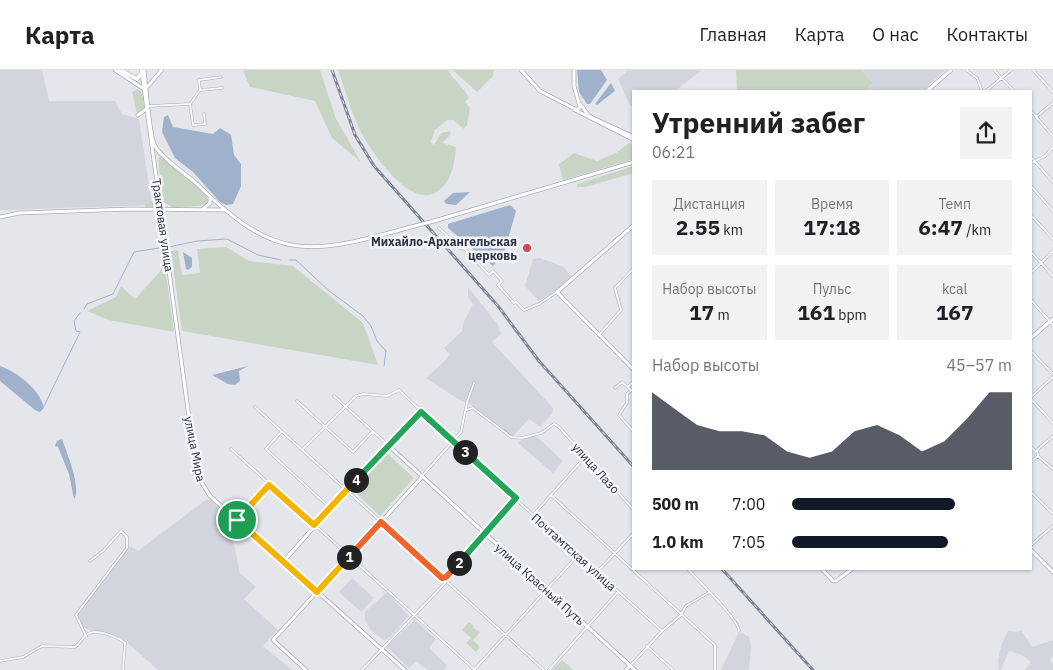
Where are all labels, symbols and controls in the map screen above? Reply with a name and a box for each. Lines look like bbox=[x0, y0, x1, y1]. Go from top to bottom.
text: Карта bbox=[25, 19, 95, 51]
text: Главная bbox=[699, 23, 767, 46]
text: Карта bbox=[795, 23, 844, 46]
text: О нас bbox=[872, 23, 919, 46]
text: Контакты bbox=[947, 23, 1028, 46]
text: Утренний забег bbox=[652, 104, 865, 141]
button: share bbox=[960, 107, 1012, 159]
text: 06:21 bbox=[652, 142, 695, 162]
street label: Трактовая улица bbox=[149, 177, 177, 273]
text: Дистанция bbox=[673, 195, 745, 213]
text: Время bbox=[811, 195, 853, 213]
text: Темп bbox=[938, 195, 971, 213]
text: 2.55 bbox=[676, 213, 720, 241]
text: 17:18 bbox=[803, 213, 861, 241]
text: 6:47 bbox=[918, 213, 963, 241]
text: km bbox=[720, 221, 743, 239]
text: /km bbox=[963, 221, 991, 239]
place label: Михайло-Архангельская церковь bbox=[371, 234, 517, 263]
marker: Михайло-Архангельская церковь bbox=[521, 242, 533, 254]
text: Набор высоты bbox=[662, 280, 756, 298]
text: Пульс bbox=[813, 280, 851, 298]
text: kcal bbox=[942, 280, 967, 298]
text: 17 bbox=[689, 298, 714, 326]
text: 161 bbox=[797, 298, 835, 326]
text: 167 bbox=[936, 298, 974, 326]
text: m bbox=[714, 306, 730, 324]
text: bpm bbox=[835, 306, 867, 324]
text: Набор высоты bbox=[652, 355, 759, 375]
text: 45–57 m bbox=[946, 355, 1012, 375]
street label: улица Мира bbox=[181, 415, 209, 484]
street label: улица Лазо bbox=[569, 439, 623, 497]
pin: 3 bbox=[452, 440, 478, 464]
text: 3 bbox=[461, 443, 470, 461]
pin: 4 bbox=[344, 468, 368, 492]
text: 4 bbox=[352, 471, 361, 489]
text: 500 m bbox=[652, 494, 699, 514]
text: 7:00 bbox=[732, 494, 765, 514]
pin bbox=[216, 499, 258, 541]
icon: arrive bbox=[223, 506, 251, 534]
street label: Почтамтская улица bbox=[529, 510, 620, 594]
text: 1.0 km bbox=[652, 532, 703, 552]
text: 7:05 bbox=[732, 532, 765, 552]
street label: улица Красный Путь bbox=[492, 540, 588, 628]
pin: 1 bbox=[336, 544, 362, 570]
text: 1 bbox=[345, 548, 354, 566]
pin: 2 bbox=[446, 550, 472, 576]
text: 2 bbox=[455, 554, 464, 572]

